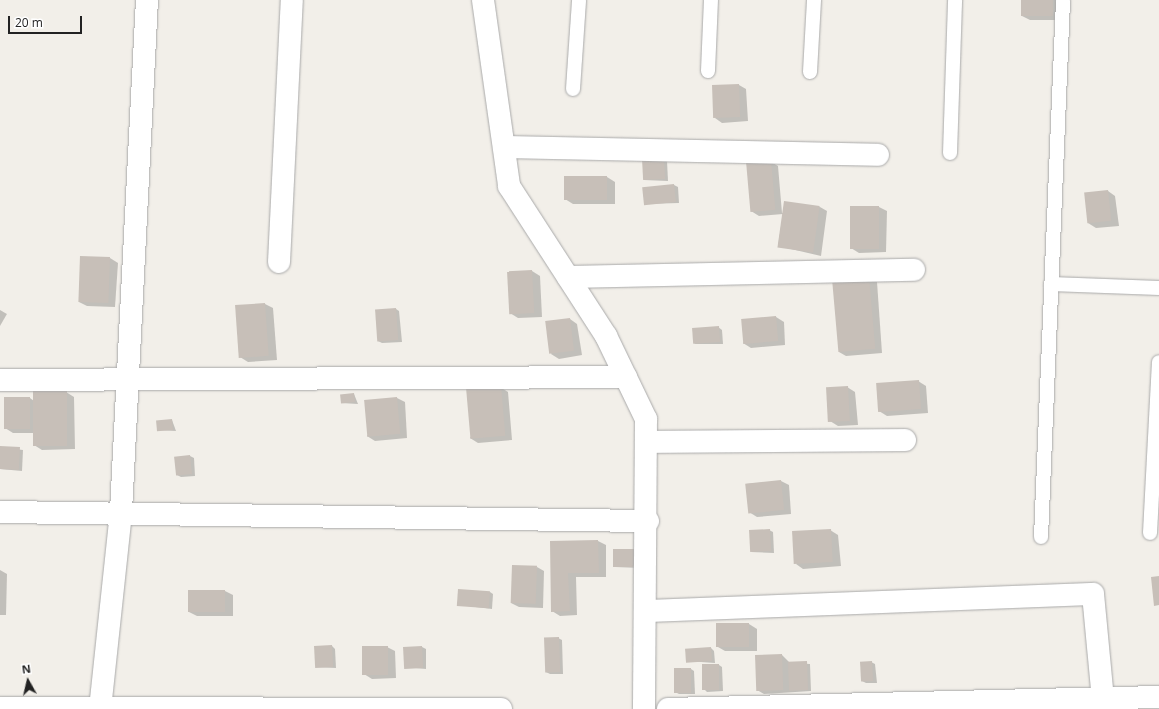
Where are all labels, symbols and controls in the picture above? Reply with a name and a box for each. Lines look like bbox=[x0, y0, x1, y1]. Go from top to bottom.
scale bar bbox=[10, 8, 84, 34]
text: 20 m bbox=[15, 14, 43, 31]
north arrow bbox=[8, 661, 48, 701]
text: N bbox=[21, 661, 32, 677]

